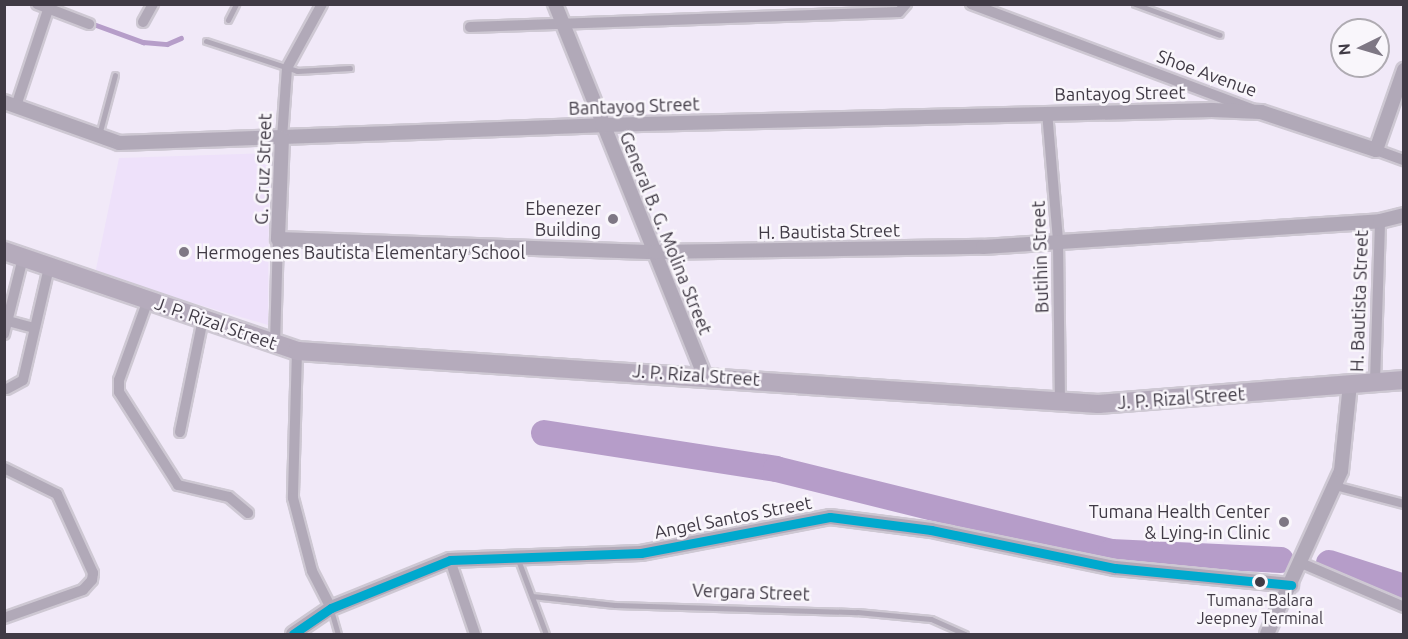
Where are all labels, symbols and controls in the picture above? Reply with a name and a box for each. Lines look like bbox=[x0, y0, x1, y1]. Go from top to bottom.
north arrow bbox=[1330, 18, 1390, 78]
text: N bbox=[1335, 43, 1354, 56]
street label: Shoe Avenue bbox=[1154, 45, 1260, 101]
street label: Bantayog Street bbox=[1054, 81, 1186, 105]
street label: Bantayog Street bbox=[568, 93, 700, 119]
street label: G. Cruz Street bbox=[250, 113, 276, 225]
street label: General B. G. Molina Street bbox=[615, 128, 717, 338]
place label: Ebenezer Building bbox=[525, 198, 601, 240]
street label: Butihin Street bbox=[1027, 200, 1053, 314]
marker: Ebenezer Building bbox=[606, 212, 620, 226]
street label: H. Bautista Street bbox=[758, 219, 900, 243]
street label: H. Bautista Street bbox=[1346, 230, 1372, 372]
place label: Hermogenes Bautista Elementary School bbox=[196, 241, 525, 263]
marker: Hermogenes Bautista Elementary School bbox=[177, 245, 191, 259]
street label: J. P. Rizal Street bbox=[152, 292, 280, 354]
street label: J. P. Rizal Street bbox=[632, 360, 760, 390]
street label: J. P. Rizal Street bbox=[1117, 383, 1245, 413]
street label: Angel Santos Street bbox=[652, 491, 814, 543]
place label: Tumana Health Center & Lying-in Clinic bbox=[1089, 501, 1270, 544]
marker: Tumana Health Center & Lying-in Clinic bbox=[1275, 513, 1293, 531]
marker: Tumana-Balara Jeepney Terminal bbox=[1254, 576, 1266, 588]
street label: Vergara Street bbox=[692, 579, 810, 605]
place label: Tumana-Balara Jeepney Terminal bbox=[1197, 590, 1323, 628]

